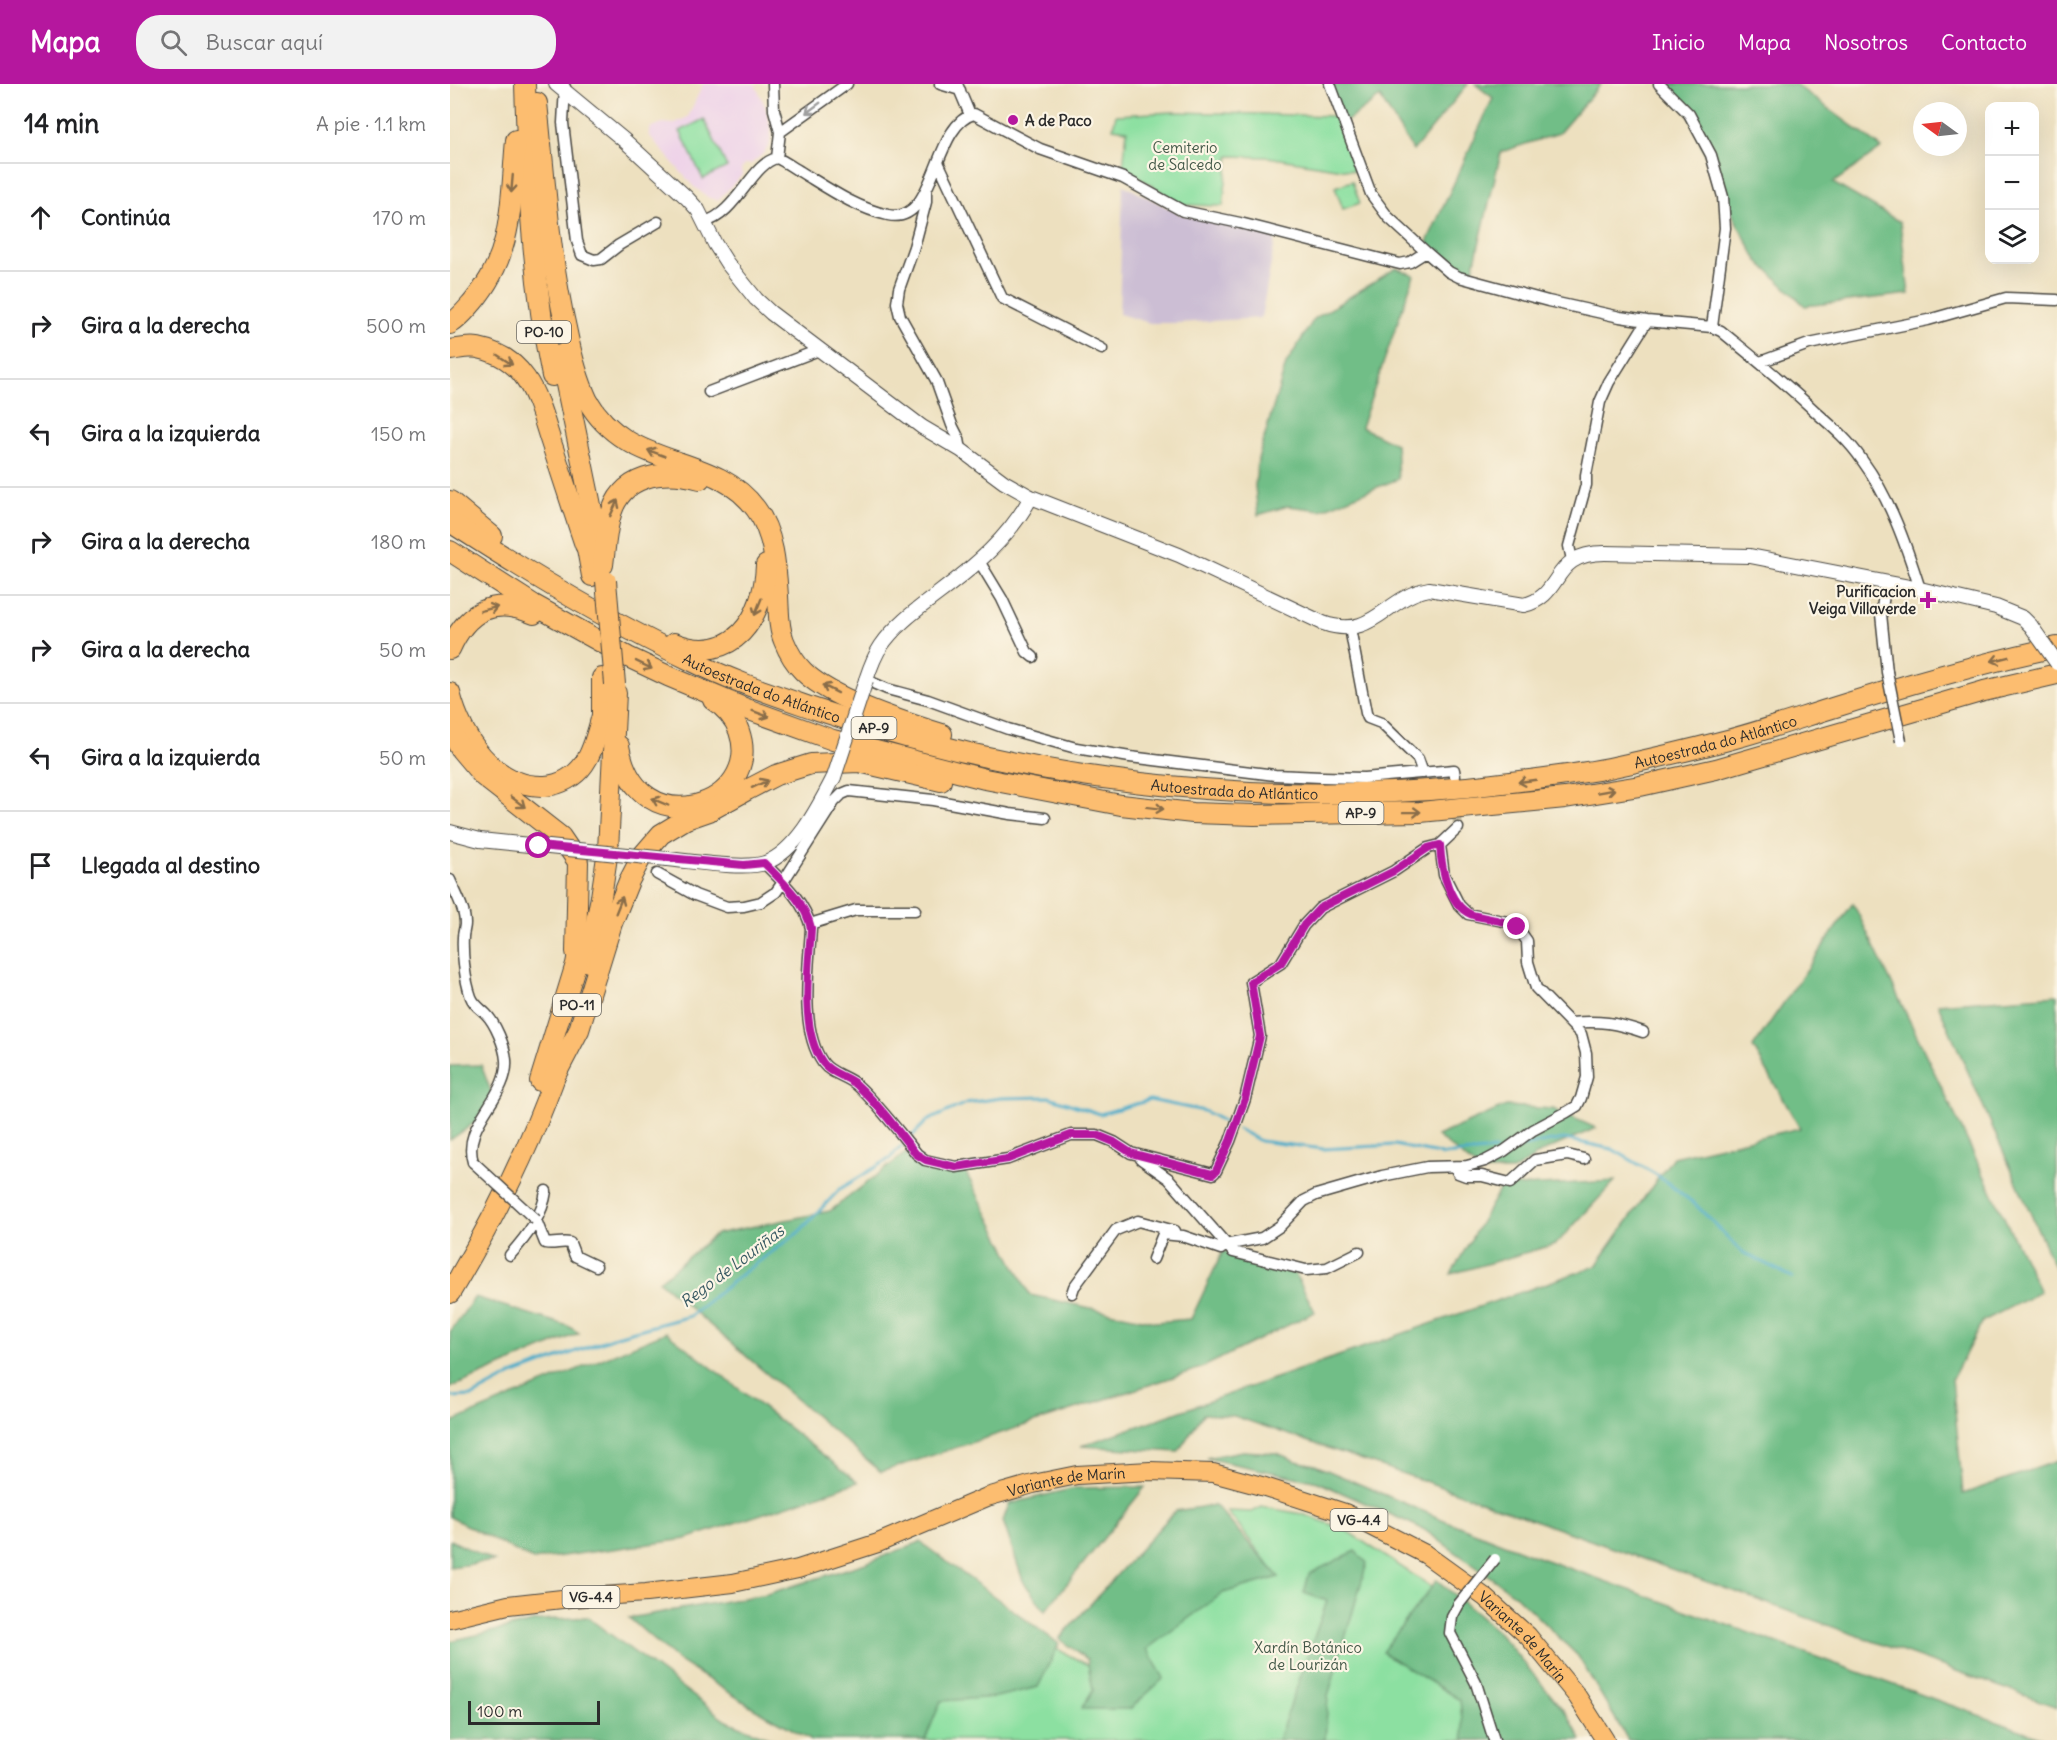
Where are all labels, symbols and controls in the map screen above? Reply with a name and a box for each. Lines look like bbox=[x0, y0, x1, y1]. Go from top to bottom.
search box bbox=[136, 15, 556, 69]
text: Mapa bbox=[30, 24, 100, 60]
icon: search bbox=[157, 26, 190, 59]
text: Buscar aquí bbox=[205, 28, 323, 56]
text: Inicio bbox=[1652, 29, 1705, 56]
text: Mapa bbox=[1738, 29, 1791, 56]
text: Nosotros bbox=[1824, 29, 1908, 56]
text: Contacto bbox=[1941, 29, 2027, 56]
one-way arrow bbox=[806, 102, 822, 114]
north arrow bbox=[1913, 102, 1967, 156]
map controls bbox=[1985, 102, 2039, 264]
button: + bbox=[1985, 102, 2039, 156]
text: 14 min bbox=[24, 107, 99, 140]
text: A pie · 1.1 km bbox=[316, 111, 426, 136]
place label: A de Paco bbox=[1025, 111, 1092, 130]
marker: A de Paco bbox=[1006, 113, 1020, 127]
park label: Cemiterio de Salcedo bbox=[1148, 138, 1222, 174]
button: − bbox=[1985, 156, 2039, 210]
one-way arrow bbox=[506, 174, 517, 194]
icon: ahead bbox=[24, 201, 57, 234]
text: Continúa bbox=[81, 203, 170, 231]
text: 170 m bbox=[373, 205, 426, 230]
button: layers bbox=[1985, 210, 2039, 264]
icon: right bbox=[24, 309, 57, 342]
text: Gira a la derecha bbox=[81, 311, 250, 339]
text: 500 m bbox=[366, 313, 426, 338]
road number: PO-10 bbox=[517, 321, 571, 343]
one-way arrow bbox=[496, 355, 513, 367]
icon: left bbox=[24, 417, 57, 450]
text: Gira a la izquierda bbox=[81, 419, 260, 447]
text: 150 m bbox=[371, 421, 426, 446]
one-way arrow bbox=[647, 447, 666, 458]
one-way arrow bbox=[609, 499, 621, 517]
icon: right bbox=[24, 525, 57, 558]
text: Gira a la derecha bbox=[81, 527, 250, 555]
text: 180 m bbox=[371, 529, 426, 554]
place label: Purificacion Veiga Villaverde bbox=[1809, 582, 1916, 619]
marker: Purificacion Veiga Villaverde bbox=[1921, 593, 1935, 607]
one-way arrow bbox=[751, 597, 762, 616]
one-way arrow bbox=[479, 603, 498, 615]
icon: right bbox=[24, 633, 57, 666]
text: Gira a la derecha bbox=[81, 635, 250, 663]
text: 50 m bbox=[379, 637, 426, 662]
street label: Autoestrada do Atlántico bbox=[680, 648, 843, 726]
one-way arrow bbox=[1991, 654, 2010, 665]
one-way arrow bbox=[635, 659, 653, 671]
one-way arrow bbox=[821, 683, 839, 694]
one-way arrow bbox=[752, 710, 770, 721]
street label: Autoestrada do Atlántico bbox=[1632, 710, 1799, 772]
road number: AP-9 bbox=[852, 717, 896, 739]
icon: left bbox=[24, 741, 57, 774]
text: Gira a la izquierda bbox=[81, 743, 260, 771]
text: 50 m bbox=[379, 745, 426, 770]
street label: Autoestrada do Atlántico bbox=[1150, 775, 1318, 803]
one-way arrow bbox=[1517, 775, 1537, 786]
one-way arrow bbox=[750, 777, 768, 789]
one-way arrow bbox=[1596, 786, 1615, 797]
one-way arrow bbox=[509, 796, 525, 808]
one-way arrow bbox=[652, 796, 670, 807]
road number: AP-9 bbox=[1338, 802, 1384, 824]
one-way arrow bbox=[1144, 803, 1164, 814]
one-way arrow bbox=[1402, 807, 1422, 818]
route start bbox=[525, 832, 551, 858]
icon: arrive bbox=[24, 849, 57, 882]
text: Llegada al destino bbox=[81, 851, 260, 879]
one-way arrow bbox=[614, 897, 625, 915]
route end bbox=[1503, 913, 1529, 939]
road number: PO-11 bbox=[553, 994, 601, 1016]
water label: Rego de Louriñas bbox=[676, 1220, 788, 1311]
street label: Variante de Marín bbox=[1005, 1463, 1126, 1500]
road number: VG-4.4 bbox=[1330, 1509, 1388, 1531]
road number: VG-4.4 bbox=[562, 1586, 620, 1608]
street label: Variante de Marín bbox=[1475, 1586, 1571, 1686]
park label: Xardín Botánico de Lourizán bbox=[1254, 1638, 1362, 1674]
scale bar bbox=[468, 1698, 600, 1726]
text: 100 m bbox=[477, 1701, 522, 1721]

